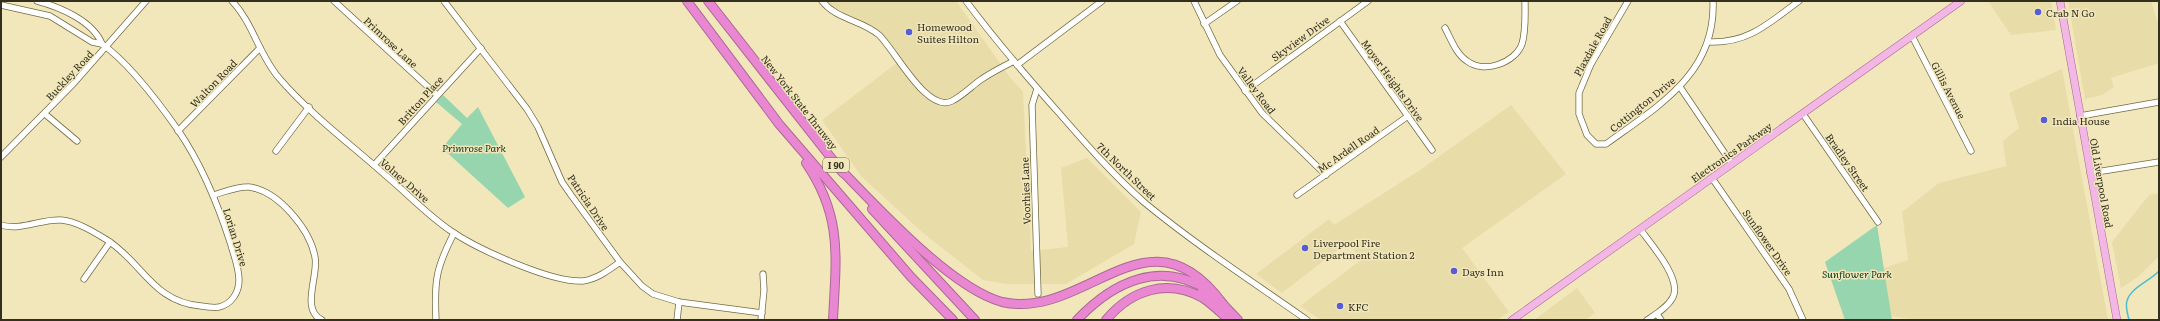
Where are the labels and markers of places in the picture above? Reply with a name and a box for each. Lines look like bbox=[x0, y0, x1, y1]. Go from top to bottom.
place label: Crab N Go bbox=[2046, 5, 2095, 20]
marker: Crab N Go bbox=[2033, 7, 2043, 17]
place label: Homewood Suites Hilton bbox=[917, 19, 980, 46]
marker: Homewood Suites Hilton bbox=[904, 27, 914, 37]
place label: India House bbox=[2052, 113, 2110, 128]
marker: India House bbox=[2039, 115, 2049, 125]
place label: Liverpool Fire Department Station 2 bbox=[1313, 235, 1415, 262]
marker: Liverpool Fire Department Station 2 bbox=[1300, 243, 1310, 253]
place label: Days Inn bbox=[1462, 264, 1504, 279]
marker: Days Inn bbox=[1449, 266, 1459, 276]
place label: KFC bbox=[1348, 299, 1369, 314]
marker: KFC bbox=[1335, 301, 1345, 311]

